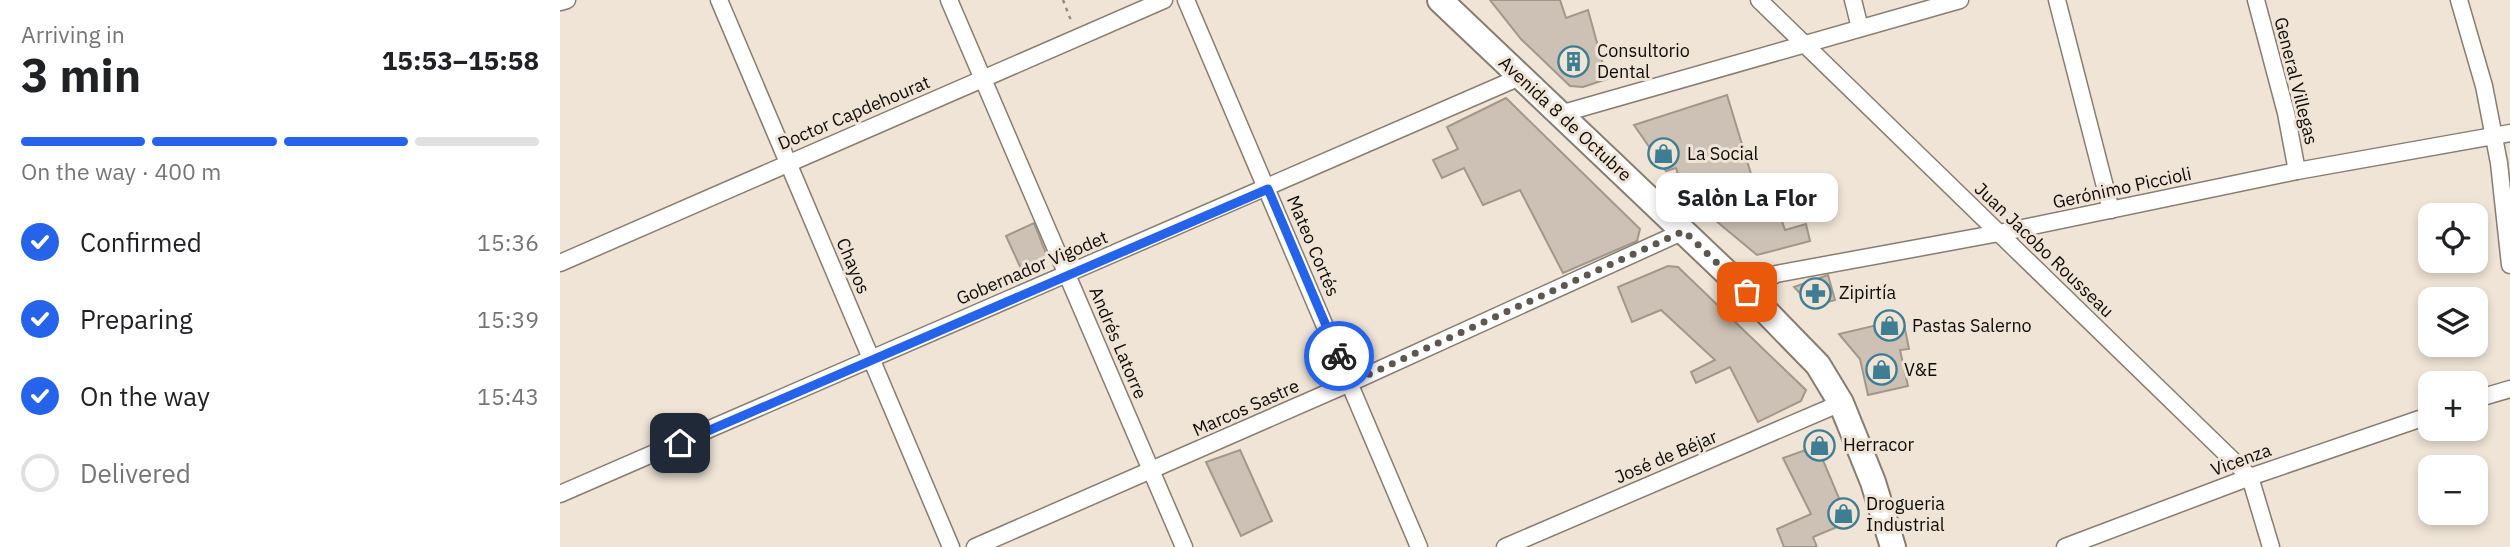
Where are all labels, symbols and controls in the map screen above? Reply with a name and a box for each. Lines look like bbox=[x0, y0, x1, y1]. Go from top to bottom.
street label: General Villegas bbox=[2270, 15, 2323, 147]
text: Arriving in bbox=[21, 19, 125, 49]
place label: Consultorio Dental bbox=[1597, 39, 1690, 83]
text: 15:53–15:58 bbox=[382, 43, 539, 77]
building icon: Consultorio Dental bbox=[1557, 44, 1591, 78]
text: 3 min bbox=[21, 45, 141, 105]
street label: Avenida 8 de Octubre bbox=[1494, 51, 1637, 186]
street label: Doctor Capdehourat bbox=[774, 70, 933, 155]
shop icon: La Social bbox=[1647, 137, 1681, 171]
place label: La Social bbox=[1687, 142, 1759, 165]
text: On the way · 400 m bbox=[21, 156, 221, 186]
street label: Gerónimo Piccioli bbox=[2050, 162, 2193, 213]
callout: Salòn La Flor bbox=[1656, 173, 1838, 222]
street label: Juan Jacobo Rousseau bbox=[1970, 177, 2119, 322]
text: Salòn La Flor bbox=[1677, 182, 1817, 212]
street label: Mateo Cortés bbox=[1282, 192, 1345, 300]
map controls bbox=[2418, 203, 2488, 525]
button: locate bbox=[2418, 203, 2488, 273]
icon: check bbox=[21, 223, 59, 261]
text: Confirmed bbox=[80, 225, 202, 259]
street label: Gobernador Vigodet bbox=[953, 225, 1111, 310]
text: 15:36 bbox=[477, 227, 539, 257]
street label: Chayos bbox=[831, 234, 876, 297]
pin bbox=[1717, 262, 1777, 322]
icon: bag bbox=[1728, 273, 1766, 311]
pharmacy icon: Zipirtía bbox=[1799, 276, 1833, 310]
place label: Zipirtía bbox=[1839, 281, 1896, 304]
street label: Andrés Latorre bbox=[1085, 283, 1152, 402]
button: layers bbox=[2418, 287, 2488, 357]
icon: check bbox=[21, 300, 59, 338]
text: Preparing bbox=[80, 302, 193, 336]
text: 15:39 bbox=[477, 304, 539, 334]
shop icon: Pastas Salerno bbox=[1872, 309, 1906, 343]
place label: Pastas Salerno bbox=[1912, 314, 2032, 337]
courier bbox=[1304, 321, 1374, 391]
icon: bike bbox=[1320, 337, 1358, 375]
shop icon: V&E bbox=[1864, 353, 1898, 387]
place label: V&E bbox=[1904, 358, 1937, 381]
button: + bbox=[2418, 371, 2488, 441]
street label: Marcos Sastre bbox=[1189, 374, 1303, 441]
icon: check bbox=[21, 377, 59, 415]
text: On the way bbox=[80, 379, 210, 413]
text: 15:43 bbox=[477, 381, 539, 411]
pin bbox=[650, 413, 710, 473]
icon: home bbox=[661, 424, 699, 462]
street label: José de Béjar bbox=[1611, 424, 1721, 488]
shop icon: Herracor bbox=[1803, 428, 1837, 462]
place label: Herracor bbox=[1843, 433, 1914, 456]
street label: Vicenza bbox=[2208, 438, 2274, 481]
button: − bbox=[2418, 455, 2488, 525]
text: Delivered bbox=[80, 456, 191, 490]
place label: Drogueria Industrial bbox=[1866, 492, 1945, 536]
shop icon: Drogueria Industrial bbox=[1826, 497, 1860, 531]

